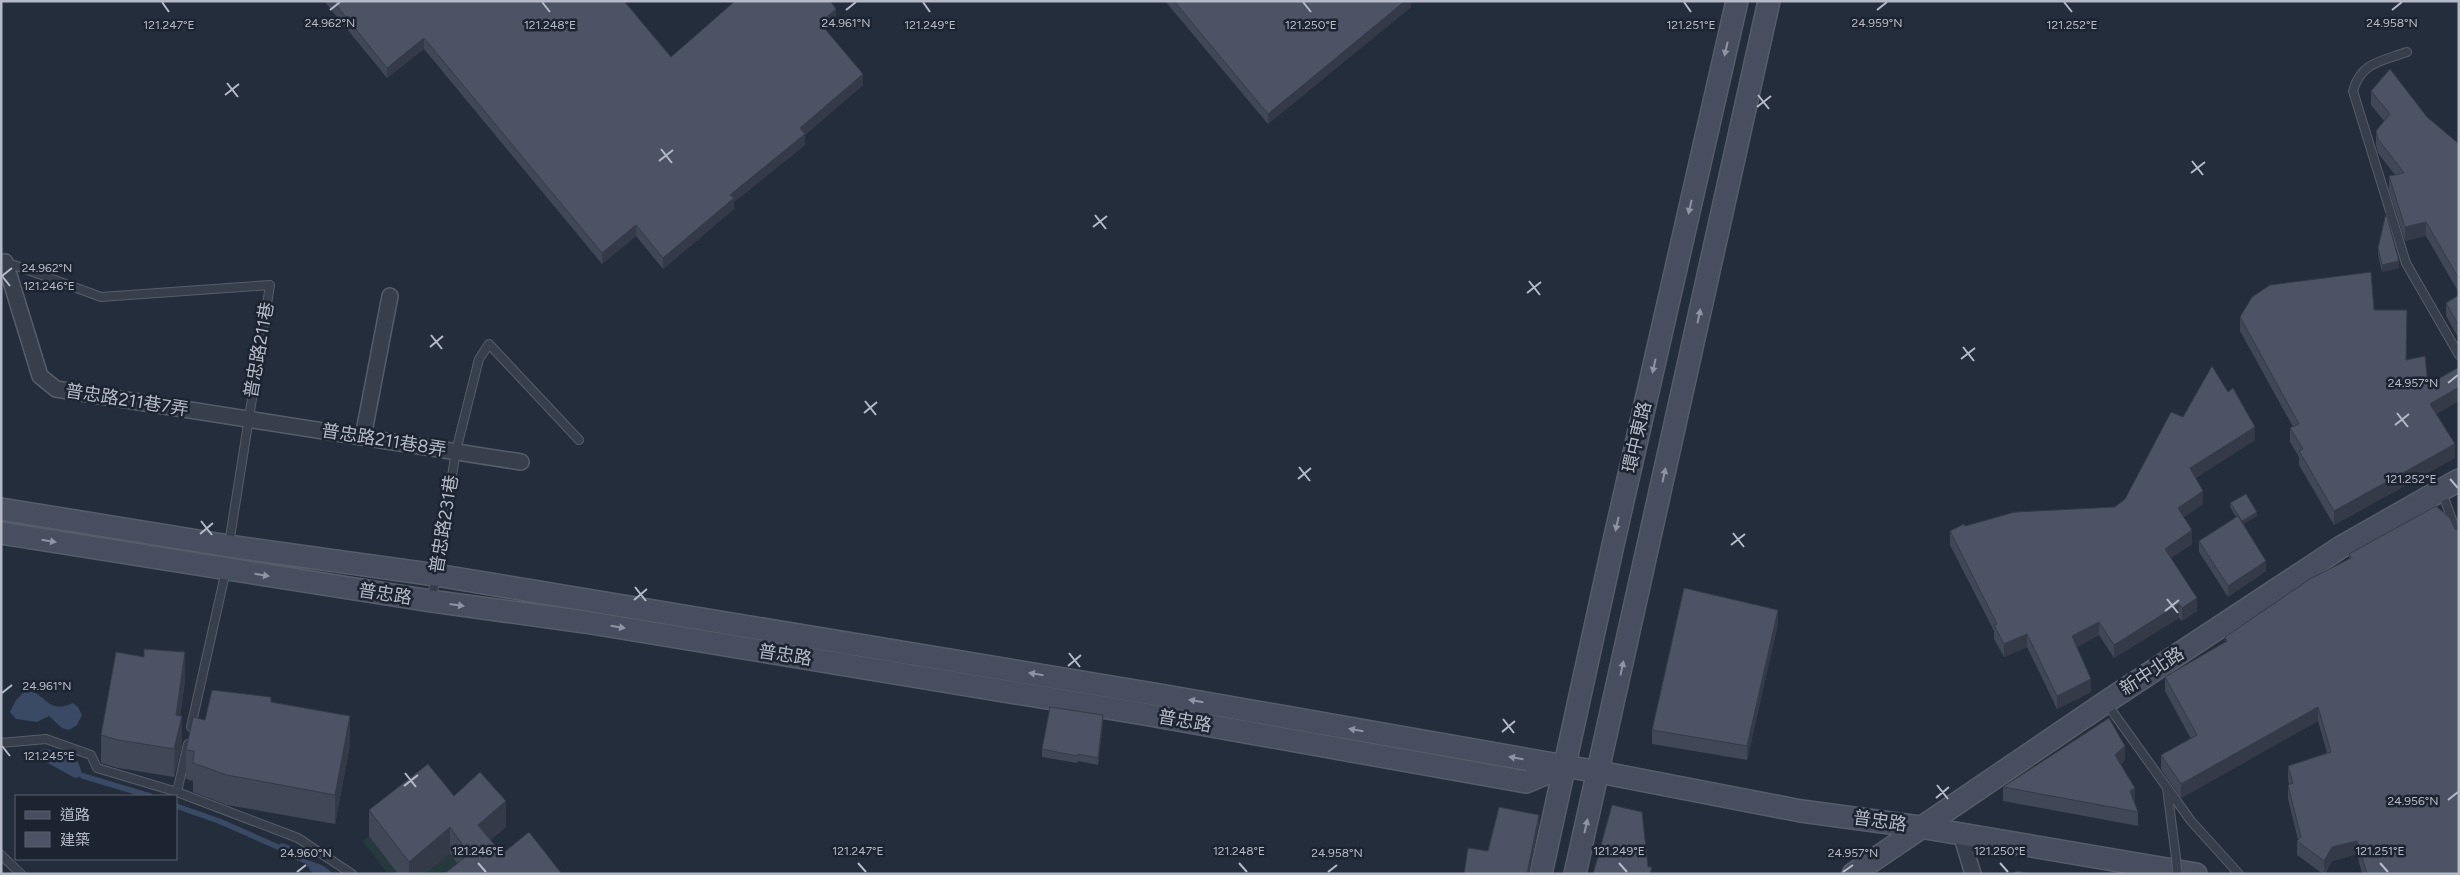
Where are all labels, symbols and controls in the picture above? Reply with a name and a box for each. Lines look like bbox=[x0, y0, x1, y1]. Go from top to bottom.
text: 24.962°N bbox=[305, 16, 355, 30]
text: 24.961°N bbox=[822, 16, 870, 30]
text: 24.959°N bbox=[1852, 16, 1902, 30]
text: 24.958°N bbox=[2366, 16, 2418, 30]
text: 121.247°E bbox=[143, 18, 195, 32]
text: 121.248°E bbox=[524, 18, 576, 32]
text: 121.249°E bbox=[904, 18, 956, 32]
text: 121.250°E bbox=[1285, 18, 1337, 32]
text: 121.251°E bbox=[1666, 18, 1716, 32]
text: 121.252°E bbox=[2047, 18, 2097, 32]
one-way arrow bbox=[1722, 41, 1730, 56]
one-way arrow bbox=[1686, 200, 1694, 215]
text: 24.962°N bbox=[22, 261, 72, 275]
text: 121.246°E bbox=[23, 279, 75, 293]
street label: 普忠路211巷 bbox=[240, 300, 278, 400]
one-way arrow bbox=[1695, 309, 1703, 324]
one-way arrow bbox=[1650, 358, 1658, 373]
text: 24.957°N bbox=[2388, 376, 2438, 390]
street label: 普忠路211巷7弄 bbox=[64, 379, 190, 421]
street label: 環中東路 bbox=[1618, 399, 1656, 475]
street label: 普忠路211巷8弄 bbox=[320, 419, 448, 461]
one-way arrow bbox=[1660, 467, 1668, 482]
text: 121.252°E bbox=[2386, 472, 2436, 486]
street label: 普忠路231巷 bbox=[425, 473, 463, 575]
one-way arrow bbox=[1613, 517, 1621, 533]
one-way arrow bbox=[42, 537, 58, 545]
one-way arrow bbox=[254, 572, 270, 580]
street label: 普忠路 bbox=[357, 579, 413, 609]
one-way arrow bbox=[449, 601, 465, 609]
one-way arrow bbox=[610, 624, 626, 632]
street label: 普忠路 bbox=[757, 640, 813, 670]
street label: 新中北路 bbox=[2116, 642, 2188, 700]
one-way arrow bbox=[1618, 659, 1626, 675]
one-way arrow bbox=[1028, 670, 1044, 678]
text: 24.961°N bbox=[23, 679, 71, 693]
one-way arrow bbox=[1188, 697, 1204, 705]
street label: 普忠路 bbox=[1157, 705, 1213, 737]
one-way arrow bbox=[1348, 725, 1364, 733]
text: 121.245°E bbox=[23, 749, 75, 763]
one-way arrow bbox=[1509, 754, 1524, 762]
text: 24.956°N bbox=[2388, 794, 2438, 808]
legend bbox=[15, 795, 178, 860]
text: 道路 bbox=[60, 806, 90, 824]
street label: 普忠路 bbox=[1852, 806, 1908, 836]
one-way arrow bbox=[1582, 819, 1590, 834]
text: 建築 bbox=[60, 831, 90, 849]
text: 121.246°E bbox=[452, 844, 504, 858]
text: 121.247°E bbox=[832, 844, 884, 858]
text: 121.248°E bbox=[1213, 844, 1265, 858]
text: 121.249°E bbox=[1593, 844, 1645, 858]
text: 121.250°E bbox=[1974, 844, 2026, 858]
text: 121.251°E bbox=[2355, 844, 2405, 858]
text: 24.960°N bbox=[280, 846, 332, 860]
text: 24.958°N bbox=[1311, 846, 1363, 860]
text: 24.957°N bbox=[1828, 846, 1878, 860]

